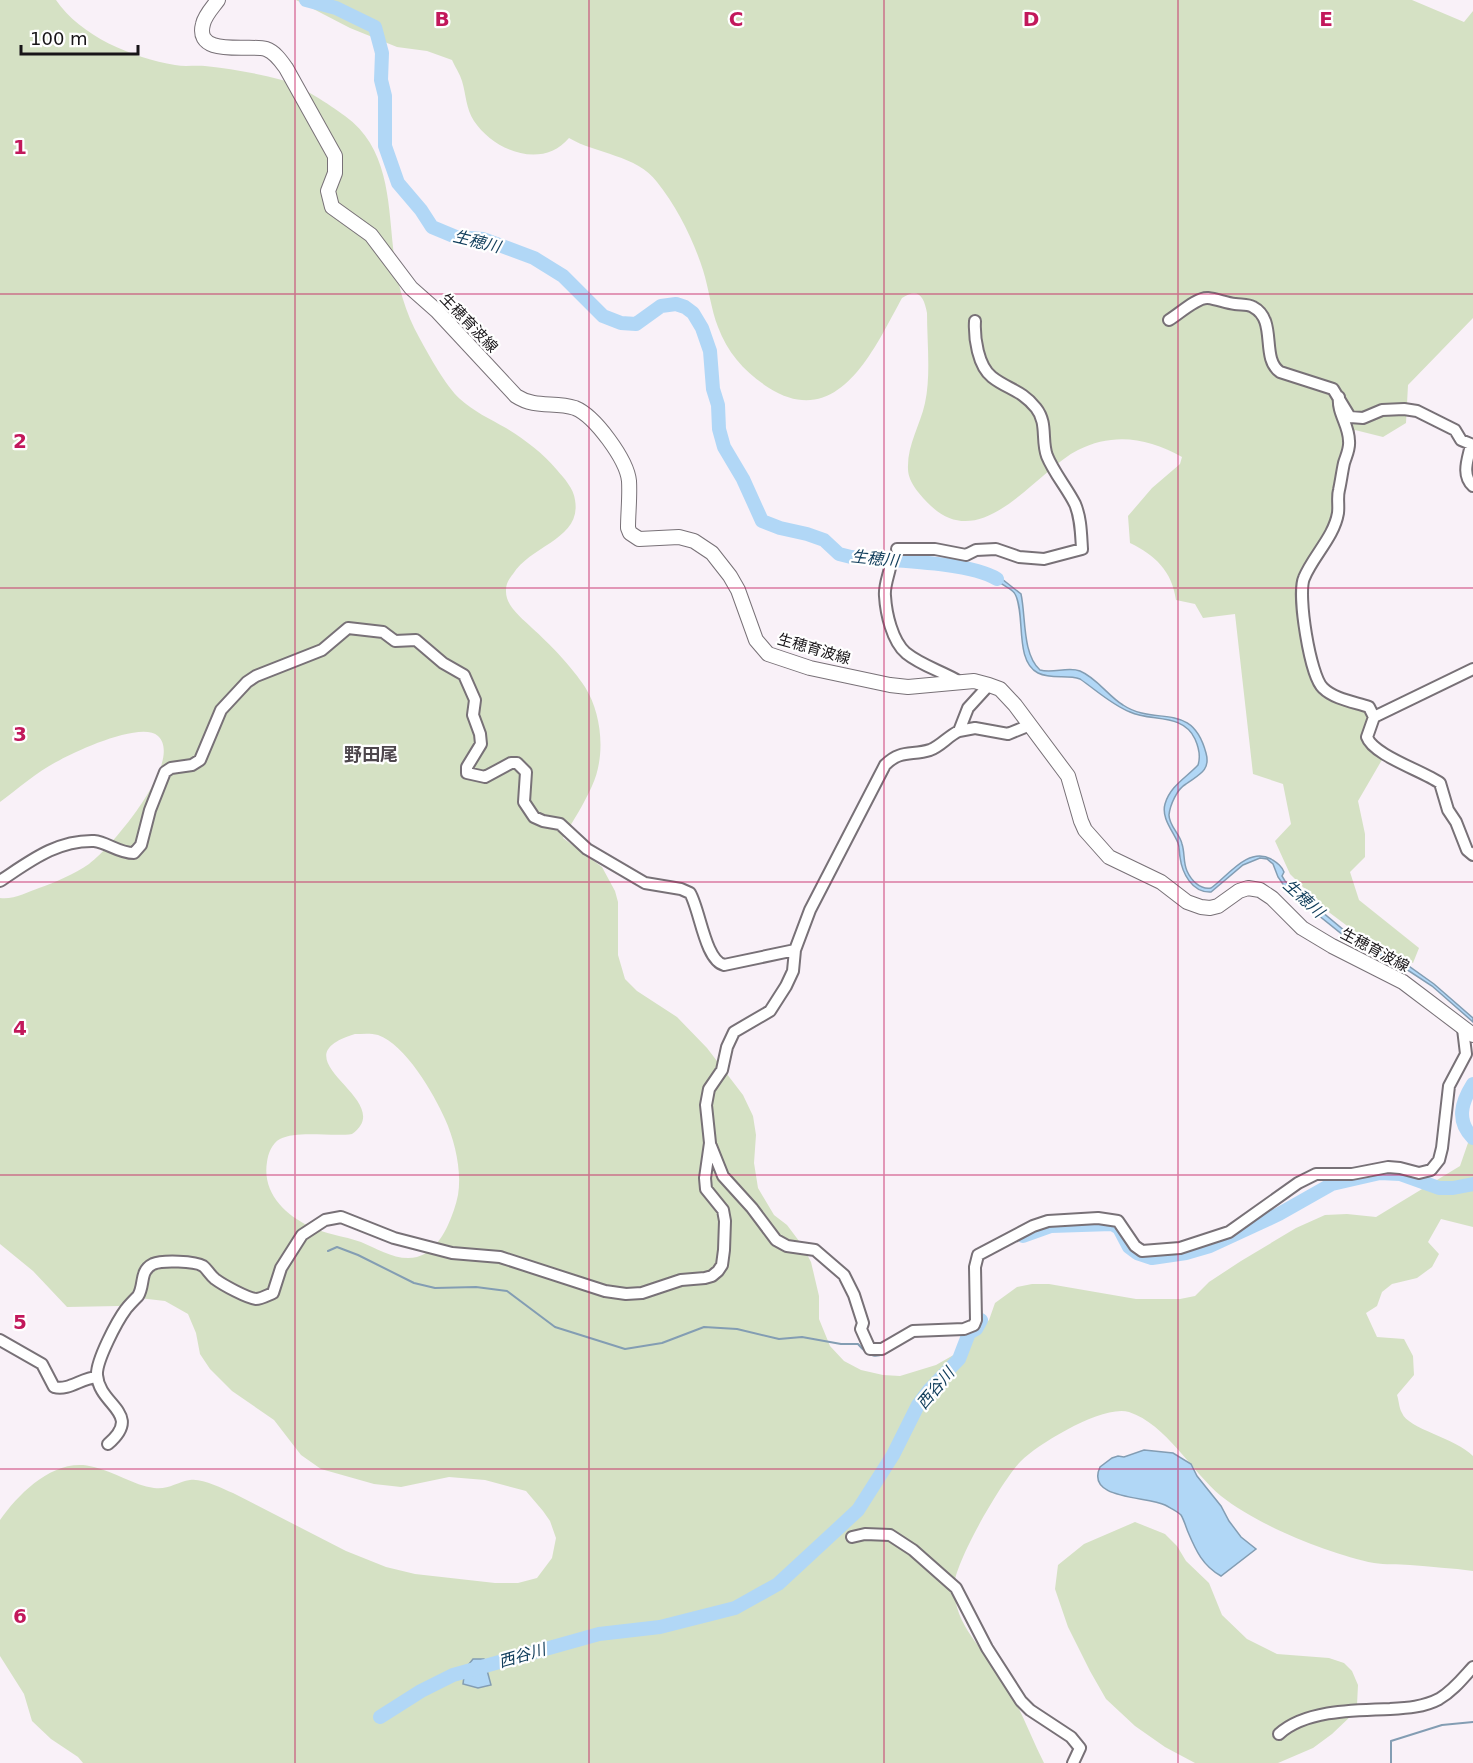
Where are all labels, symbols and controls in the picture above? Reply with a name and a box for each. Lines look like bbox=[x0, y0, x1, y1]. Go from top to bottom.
text: B bbox=[434, 7, 450, 31]
text: C bbox=[729, 7, 743, 31]
text: D bbox=[1023, 7, 1039, 31]
text: E bbox=[1319, 7, 1333, 31]
scale bar bbox=[21, 18, 138, 56]
text: 100 m bbox=[30, 28, 88, 49]
text: 1 bbox=[13, 135, 27, 159]
water label: 生穂川 bbox=[451, 226, 504, 257]
street label: 生穂育波線 bbox=[436, 290, 502, 356]
text: 2 bbox=[13, 429, 27, 453]
water label: 生穂川 bbox=[850, 547, 902, 571]
street label: 生穂育波線 bbox=[775, 630, 853, 668]
text: 3 bbox=[13, 722, 27, 746]
district label: 野田尾 bbox=[344, 744, 398, 765]
water label: 生穂川 bbox=[1279, 875, 1329, 923]
street label: 生穂育波線 bbox=[1338, 924, 1412, 976]
text: 4 bbox=[13, 1016, 27, 1040]
text: 5 bbox=[13, 1310, 27, 1334]
water label: 西谷川 bbox=[913, 1362, 959, 1413]
text: 6 bbox=[13, 1604, 27, 1628]
water label: 西谷川 bbox=[496, 1639, 550, 1671]

